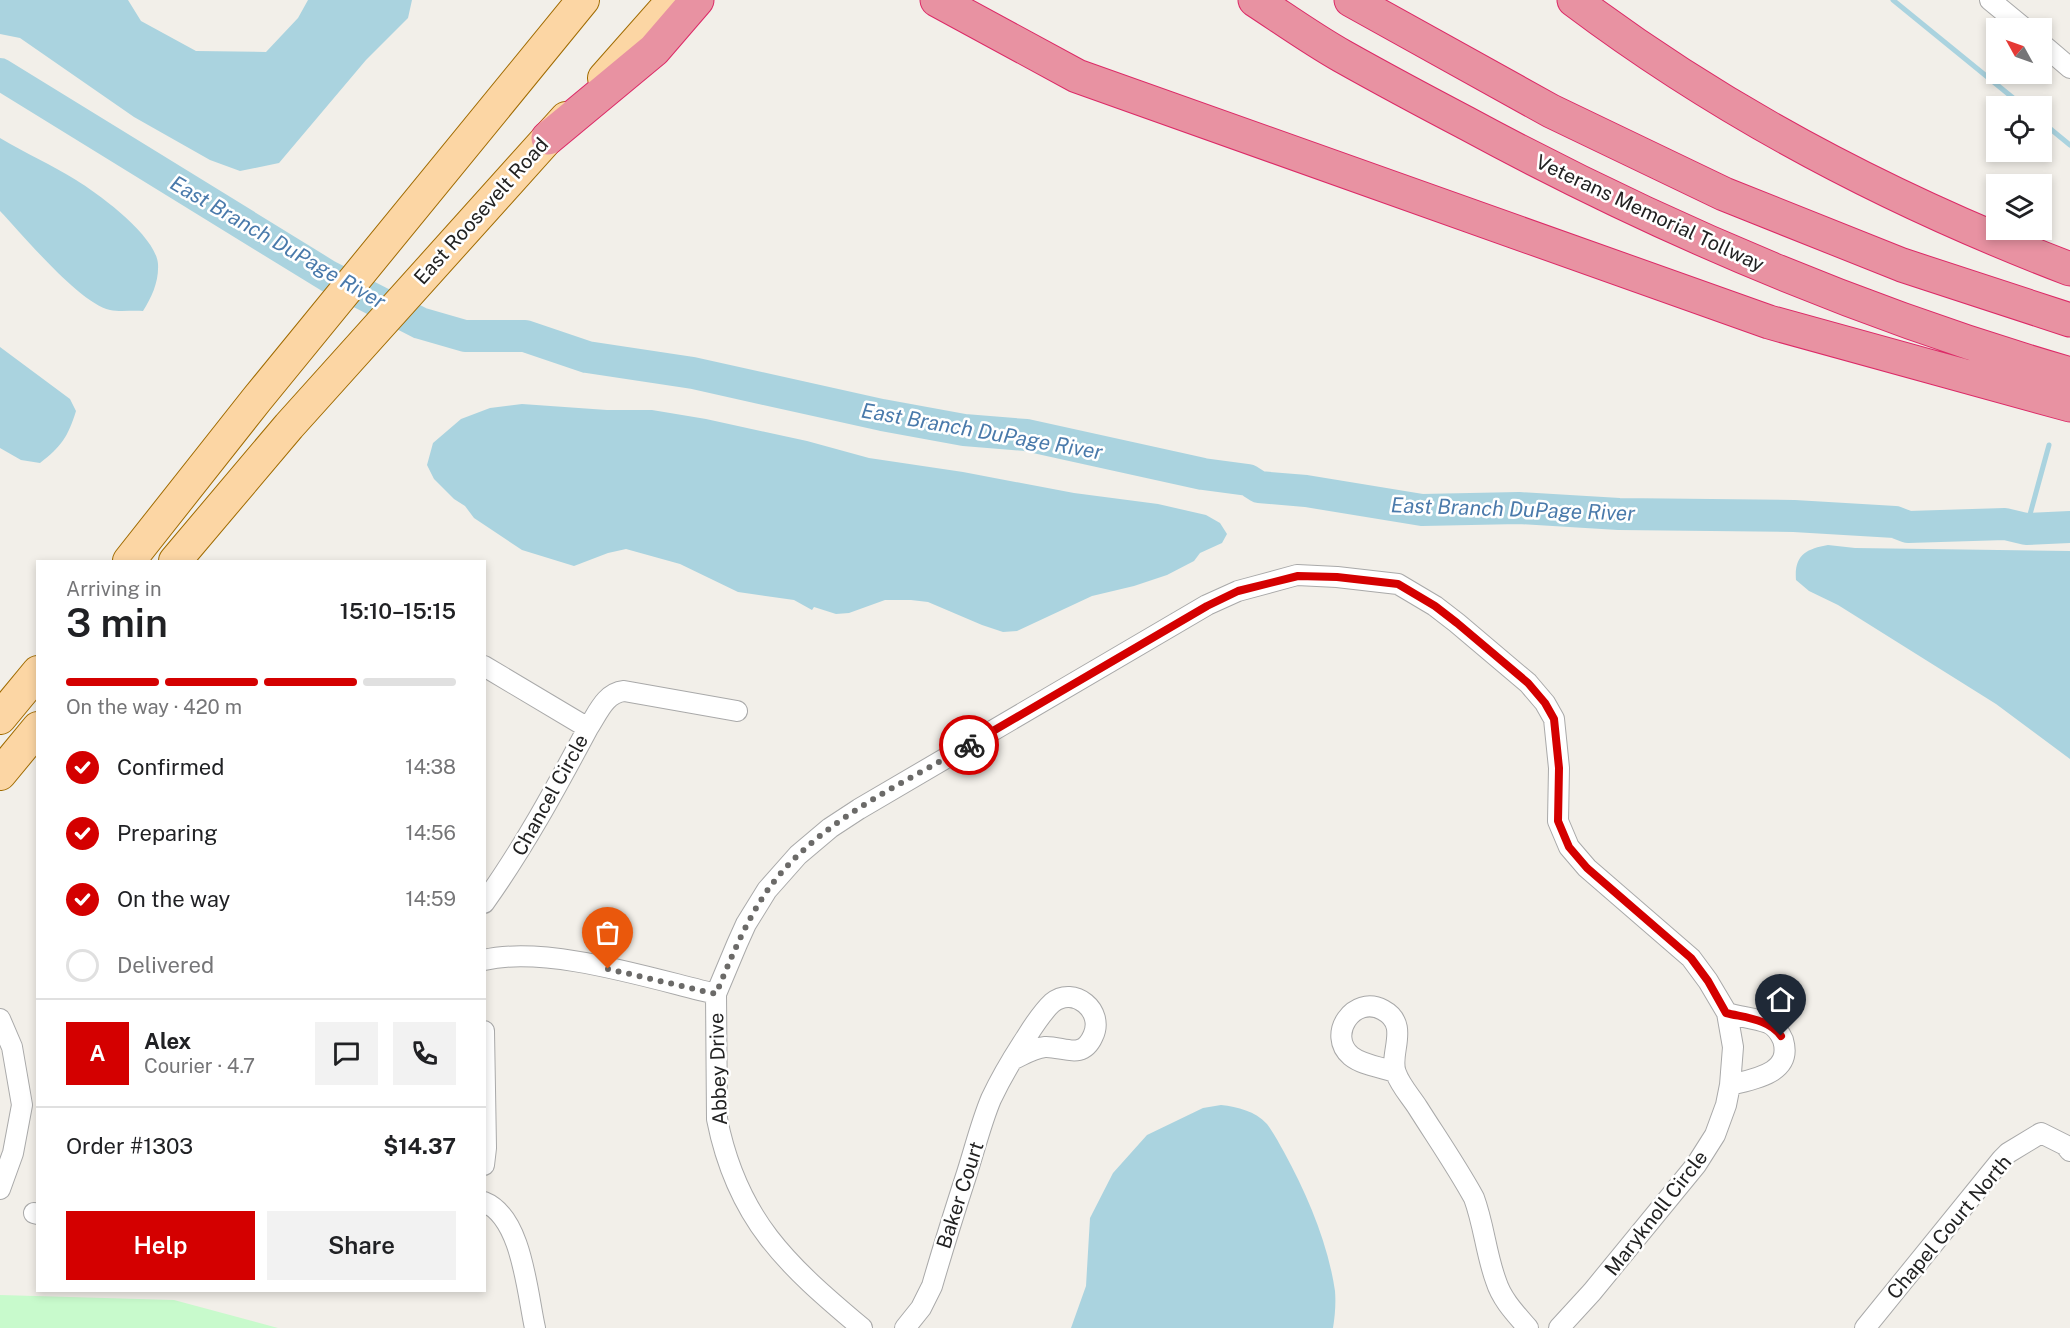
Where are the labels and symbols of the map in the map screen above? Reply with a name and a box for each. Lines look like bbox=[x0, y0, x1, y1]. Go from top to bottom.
north arrow bbox=[1986, 18, 2052, 84]
street label: East Roosevelt Road bbox=[409, 133, 553, 289]
street label: Veterans Memorial Tollway bbox=[1532, 149, 1768, 277]
water label: East Branch DuPage River bbox=[166, 170, 391, 314]
water label: East Branch DuPage River bbox=[859, 397, 1106, 465]
water label: East Branch DuPage River bbox=[1390, 492, 1637, 526]
courier bbox=[939, 715, 999, 775]
street label: Chancel Circle bbox=[507, 730, 593, 860]
pin bbox=[582, 907, 633, 969]
pin bbox=[1755, 974, 1806, 1036]
street label: Abbey Drive bbox=[704, 1012, 732, 1126]
street label: Baker Court bbox=[931, 1138, 989, 1252]
street label: Maryknoll Circle bbox=[1600, 1146, 1712, 1280]
street label: Chapel Court North bbox=[1882, 1150, 2016, 1304]

